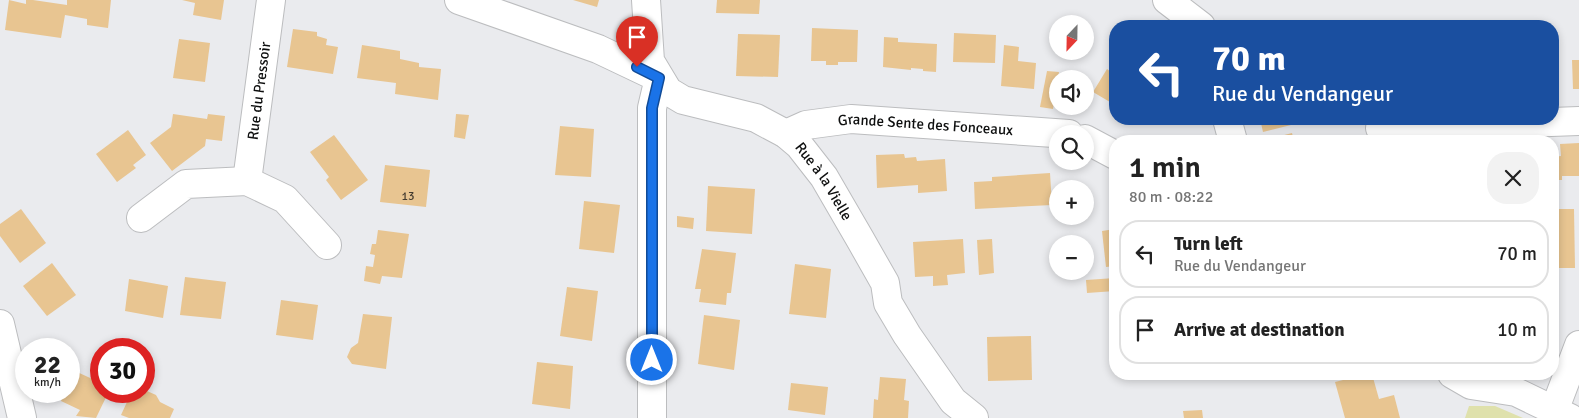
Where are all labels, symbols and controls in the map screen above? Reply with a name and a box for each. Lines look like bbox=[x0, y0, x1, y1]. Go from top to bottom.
north arrow bbox=[1049, 15, 1094, 60]
map controls bbox=[1049, 15, 1094, 280]
pin bbox=[616, 16, 658, 67]
icon: arrive bbox=[623, 23, 651, 51]
text: 70 m bbox=[1212, 37, 1286, 80]
street label: Rue du Pressoir bbox=[244, 40, 274, 141]
icon: left bbox=[1129, 40, 1194, 105]
button: sound bbox=[1049, 70, 1094, 115]
text: Rue du Vendangeur bbox=[1212, 80, 1393, 107]
street label: Grande Sente des Fonceaux bbox=[837, 110, 1014, 139]
button: search bbox=[1049, 125, 1094, 170]
street label: Rue à la Vielle bbox=[791, 139, 856, 224]
text: 1 min bbox=[1129, 149, 1201, 186]
button: close bbox=[1487, 152, 1539, 204]
button: + bbox=[1049, 180, 1094, 225]
text: 80 m · 08:22 bbox=[1129, 187, 1213, 207]
house number: 13 bbox=[402, 189, 414, 204]
text: Turn left bbox=[1174, 232, 1243, 256]
button: − bbox=[1049, 235, 1094, 280]
icon: left bbox=[1131, 240, 1159, 268]
text: 70 m bbox=[1497, 242, 1537, 266]
text: Rue du Vendangeur bbox=[1174, 256, 1306, 276]
icon: arrive bbox=[1131, 316, 1159, 344]
text: Arrive at destination bbox=[1174, 318, 1345, 342]
text: 10 m bbox=[1497, 318, 1537, 342]
position arrow bbox=[625, 333, 677, 385]
speed limit sign: 30 bbox=[90, 338, 155, 403]
text: 22 bbox=[34, 349, 61, 380]
text: km/h bbox=[34, 375, 61, 390]

